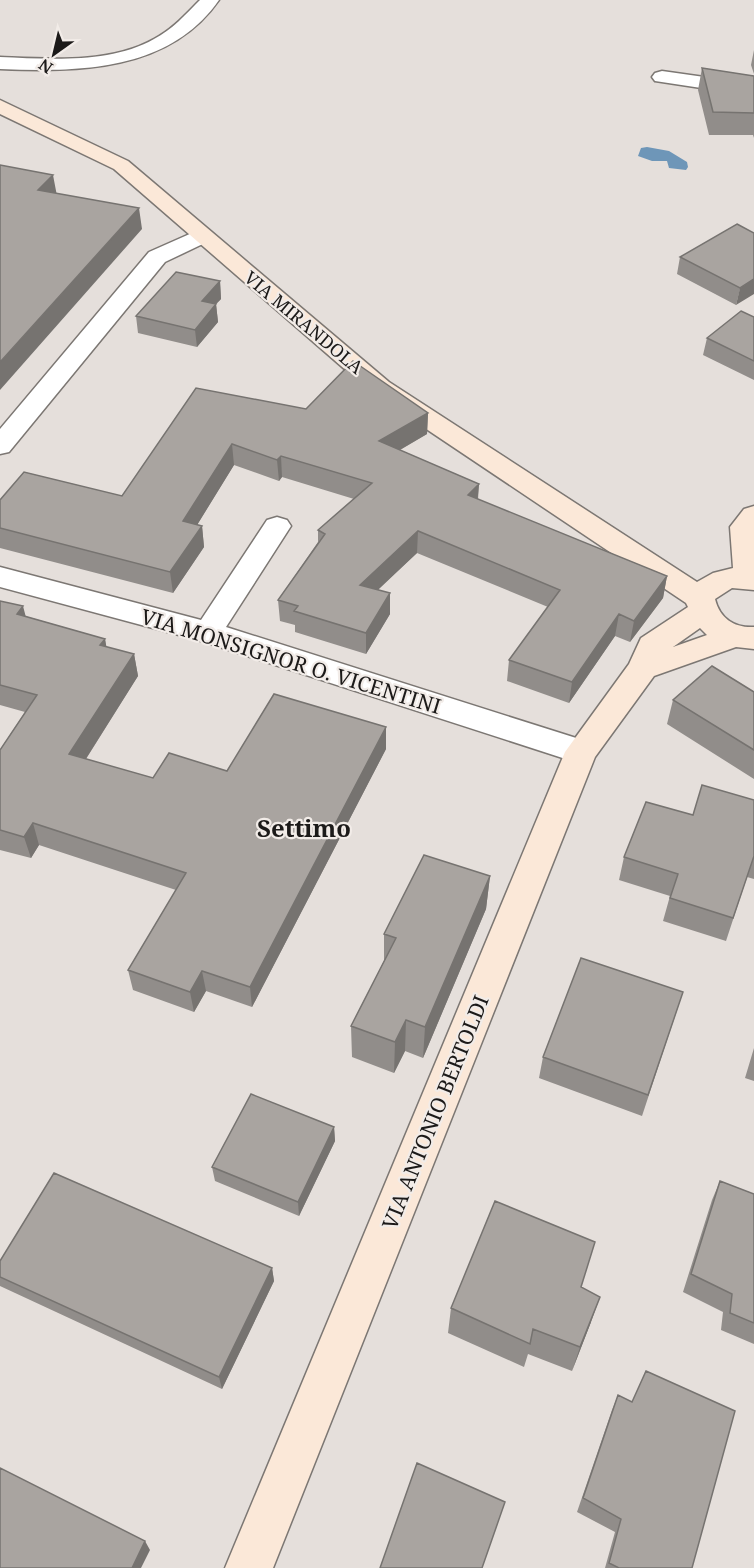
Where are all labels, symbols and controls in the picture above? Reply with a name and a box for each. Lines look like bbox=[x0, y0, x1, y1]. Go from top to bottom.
north arrow bbox=[24, 24, 84, 84]
text: N bbox=[34, 54, 57, 79]
street label: VIA MIRANDOLA bbox=[240, 265, 369, 379]
street label: VIA MONSIGNOR O. VICENTINI bbox=[137, 602, 445, 720]
district label: Settimo bbox=[257, 811, 351, 844]
street label: VIA ANTONIO BERTOLDI bbox=[375, 991, 495, 1233]

